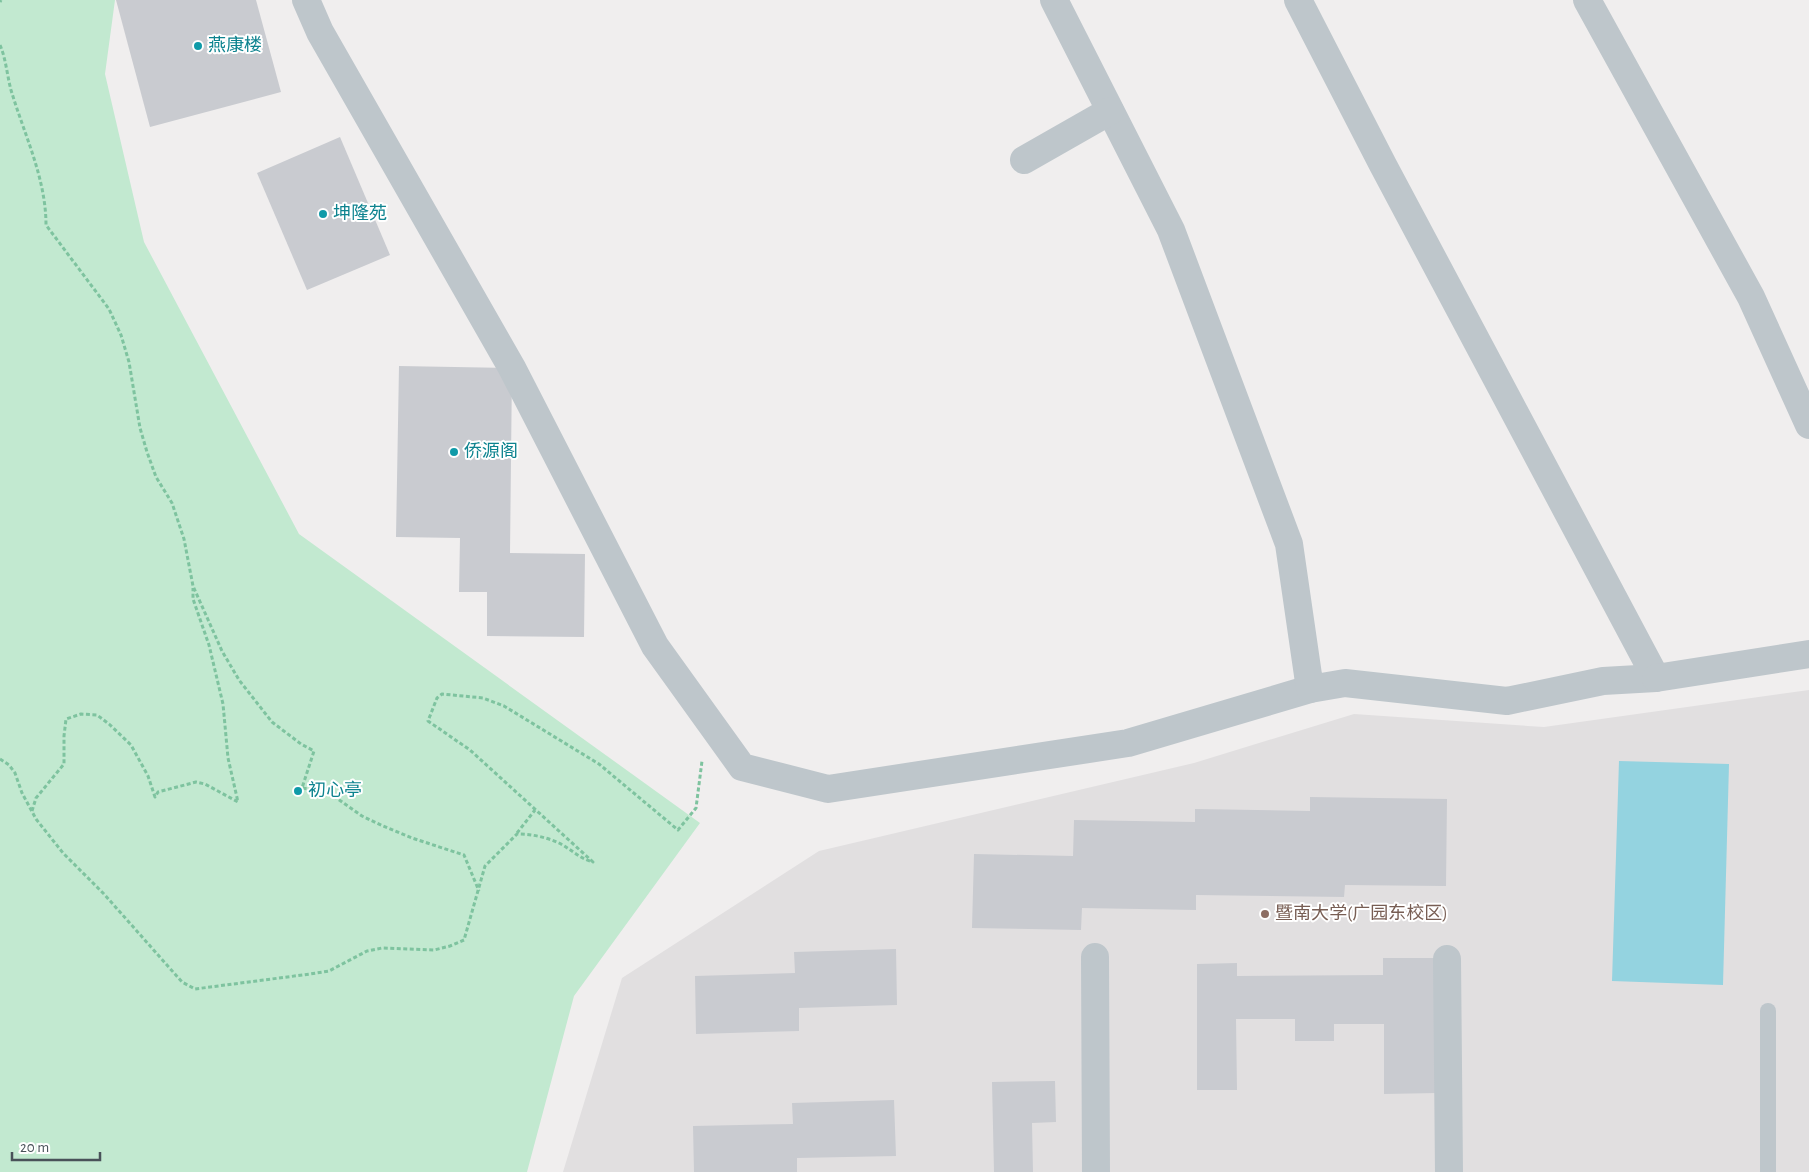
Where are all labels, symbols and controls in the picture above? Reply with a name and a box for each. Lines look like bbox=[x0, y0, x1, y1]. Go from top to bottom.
place label: 燕康楼 bbox=[208, 35, 262, 55]
marker: 燕康楼 bbox=[192, 40, 204, 52]
place label: 坤隆苑 bbox=[333, 203, 387, 223]
marker: 坤隆苑 bbox=[317, 208, 329, 220]
place label: 侨源阁 bbox=[464, 441, 518, 461]
marker: 侨源阁 bbox=[448, 446, 460, 458]
place label: 初心亭 bbox=[308, 780, 362, 800]
marker: 初心亭 bbox=[292, 785, 304, 797]
place label: 暨南大学(广园东校区) bbox=[1275, 903, 1448, 923]
marker: 暨南大学(广园东校区) bbox=[1259, 908, 1271, 920]
scale bar bbox=[12, 1130, 100, 1162]
text: 20 m bbox=[20, 1140, 49, 1155]

